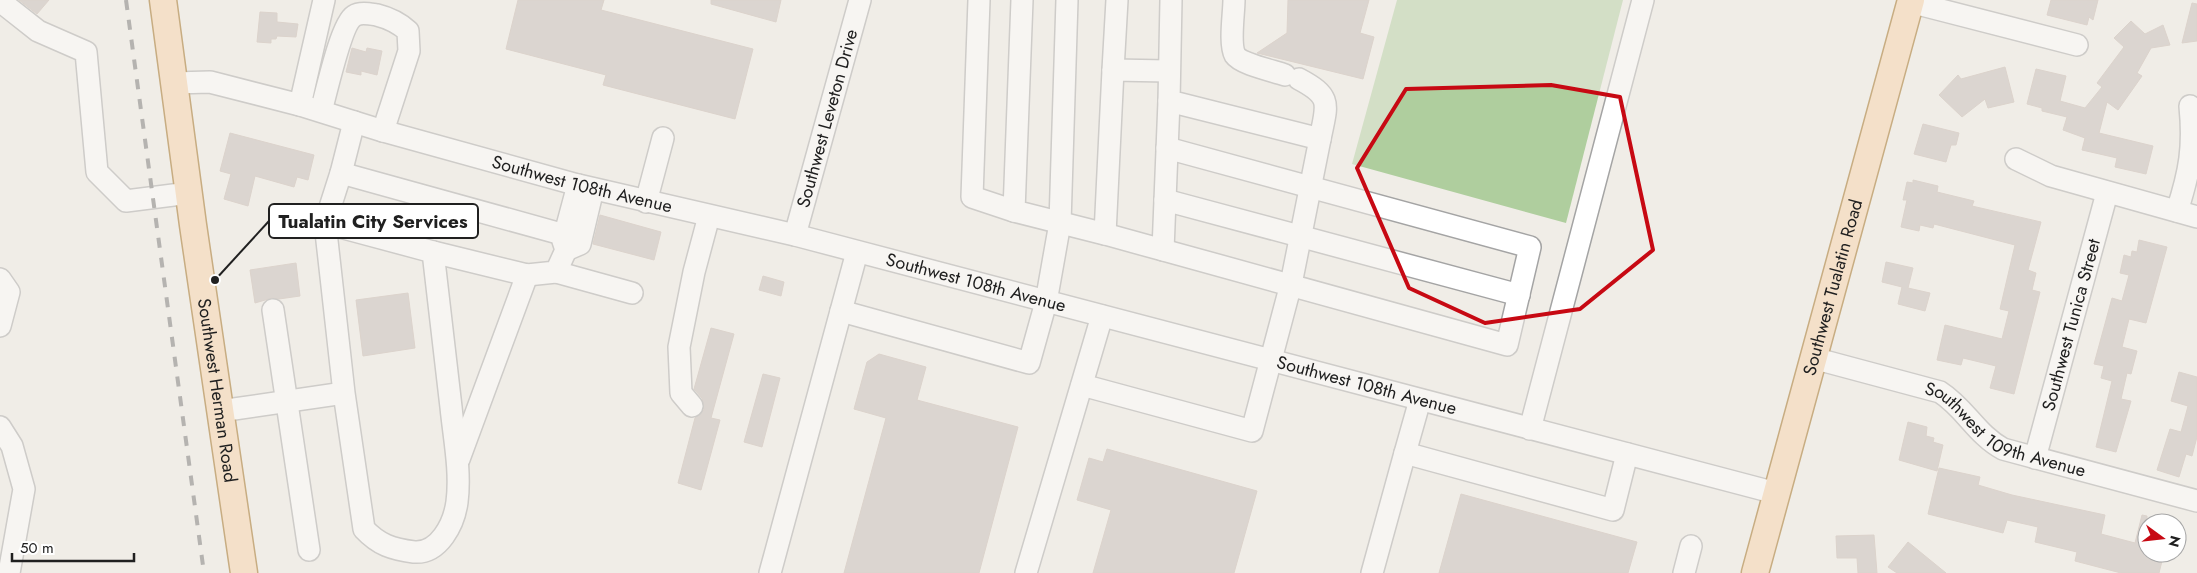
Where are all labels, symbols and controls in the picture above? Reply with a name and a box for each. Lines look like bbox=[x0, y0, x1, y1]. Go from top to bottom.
street label: Southwest Leveton Drive bbox=[790, 26, 864, 211]
street label: Southwest 108th Avenue bbox=[489, 149, 675, 219]
street label: Southwest Tualatin Road bbox=[1796, 196, 1869, 378]
callout: Tualatin City Services bbox=[269, 204, 478, 238]
text: Tualatin City Services bbox=[278, 208, 468, 235]
street label: Southwest Tunica Street bbox=[2035, 235, 2107, 414]
street label: Southwest 108th Avenue bbox=[883, 246, 1069, 319]
street label: Southwest Herman Road bbox=[191, 296, 244, 484]
street label: Southwest 108th Avenue bbox=[1274, 349, 1460, 421]
street label: Southwest 109th Avenue bbox=[1922, 375, 2089, 484]
north arrow bbox=[2137, 513, 2187, 563]
scale bar bbox=[12, 530, 135, 562]
text: N bbox=[2163, 533, 2186, 549]
text: 50 m bbox=[20, 537, 54, 559]

